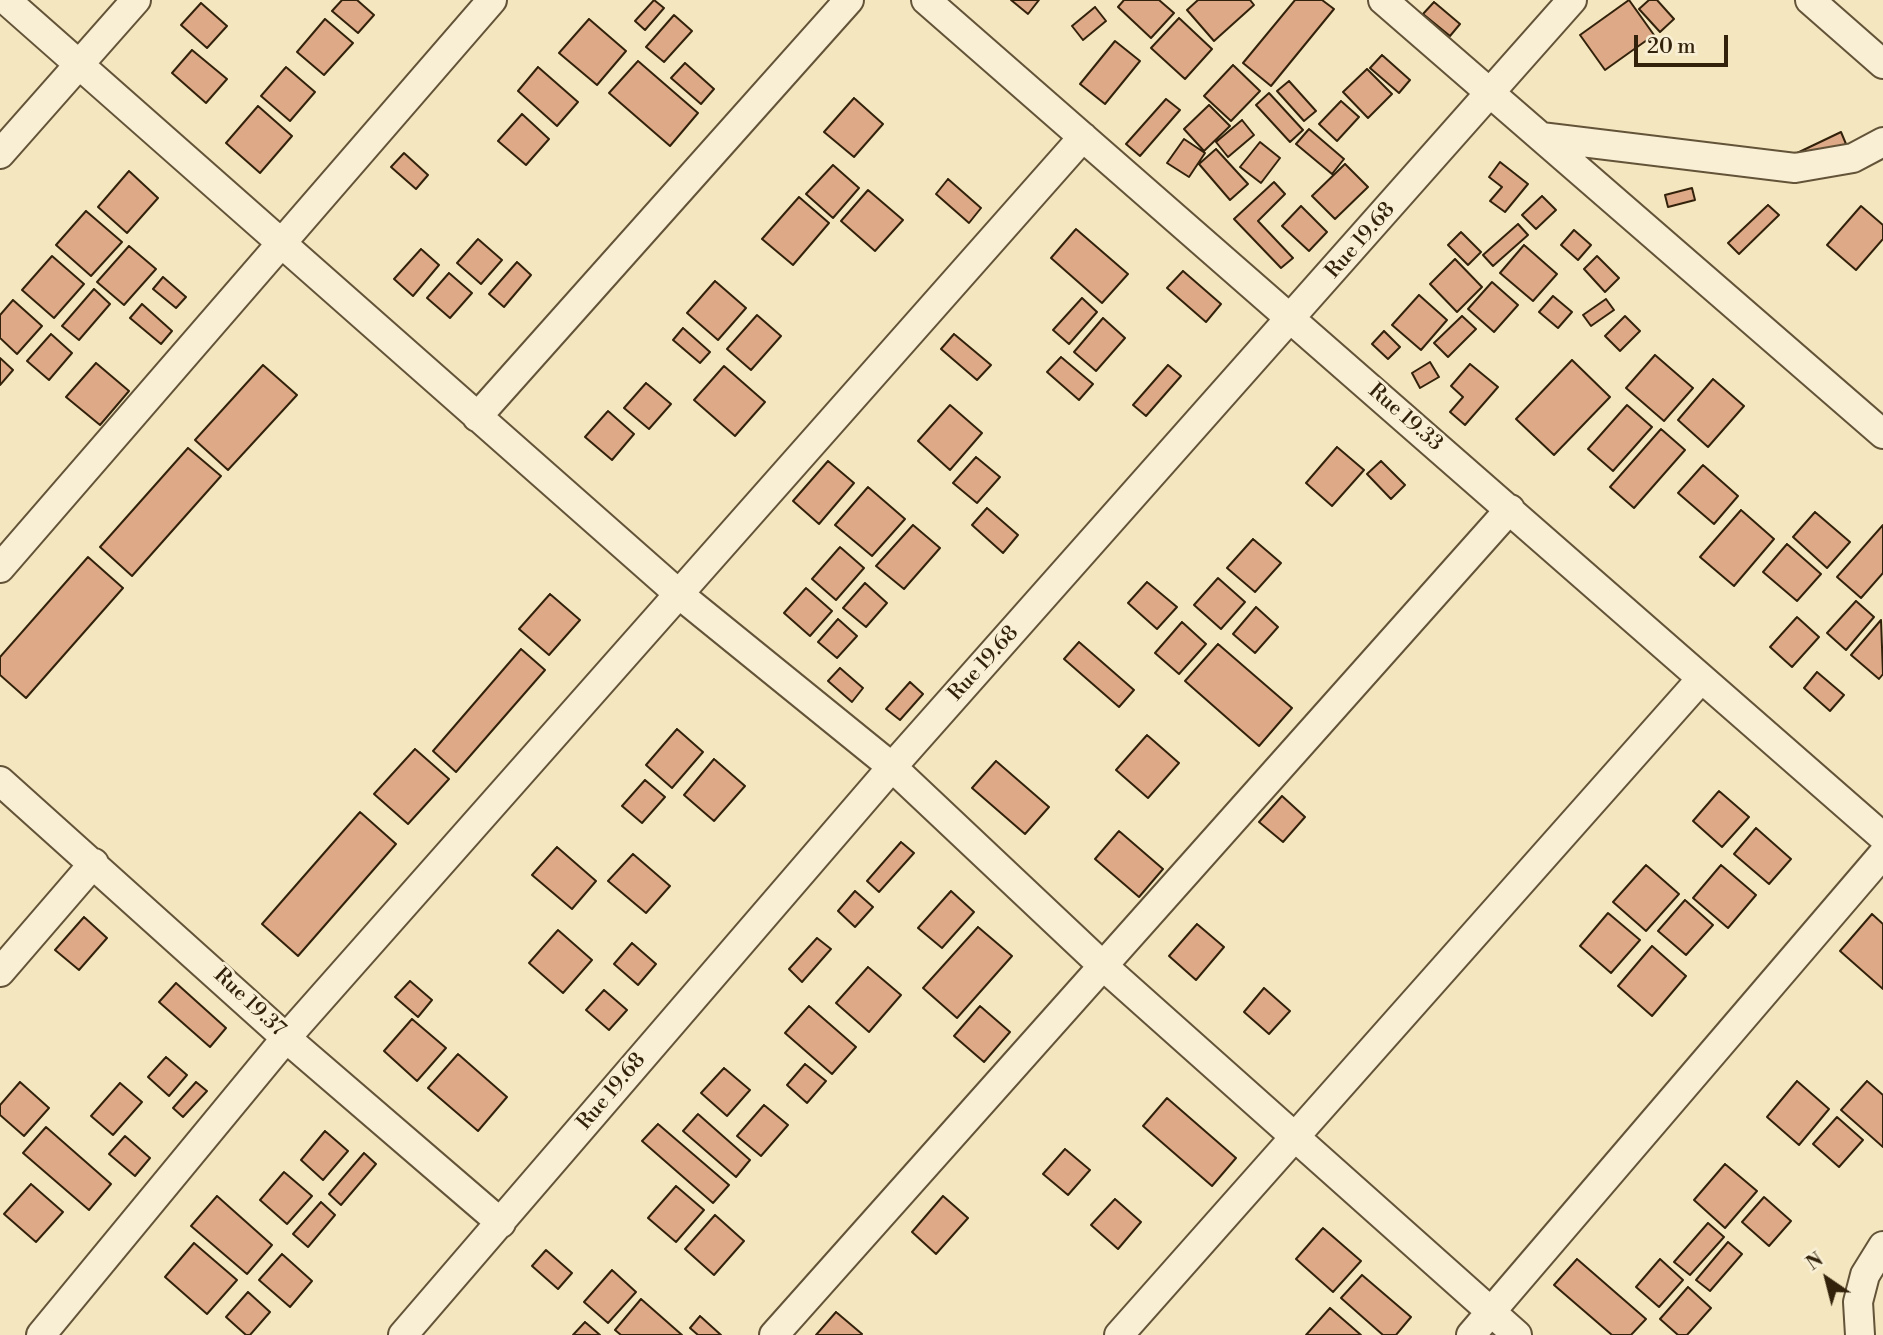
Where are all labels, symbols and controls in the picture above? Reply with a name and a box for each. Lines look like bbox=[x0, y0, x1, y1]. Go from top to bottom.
scale bar bbox=[1638, 21, 1732, 65]
text: 20 m bbox=[1647, 34, 1696, 60]
street label: Rue 19.68 bbox=[1321, 198, 1401, 284]
street label: Rue 19.33 bbox=[1363, 379, 1447, 457]
street label: Rue 19.68 bbox=[944, 621, 1024, 707]
street label: Rue 19.37 bbox=[208, 963, 290, 1043]
street label: Rue 19.68 bbox=[573, 1048, 651, 1136]
north arrow bbox=[1792, 1244, 1862, 1314]
text: N bbox=[1802, 1248, 1828, 1276]

